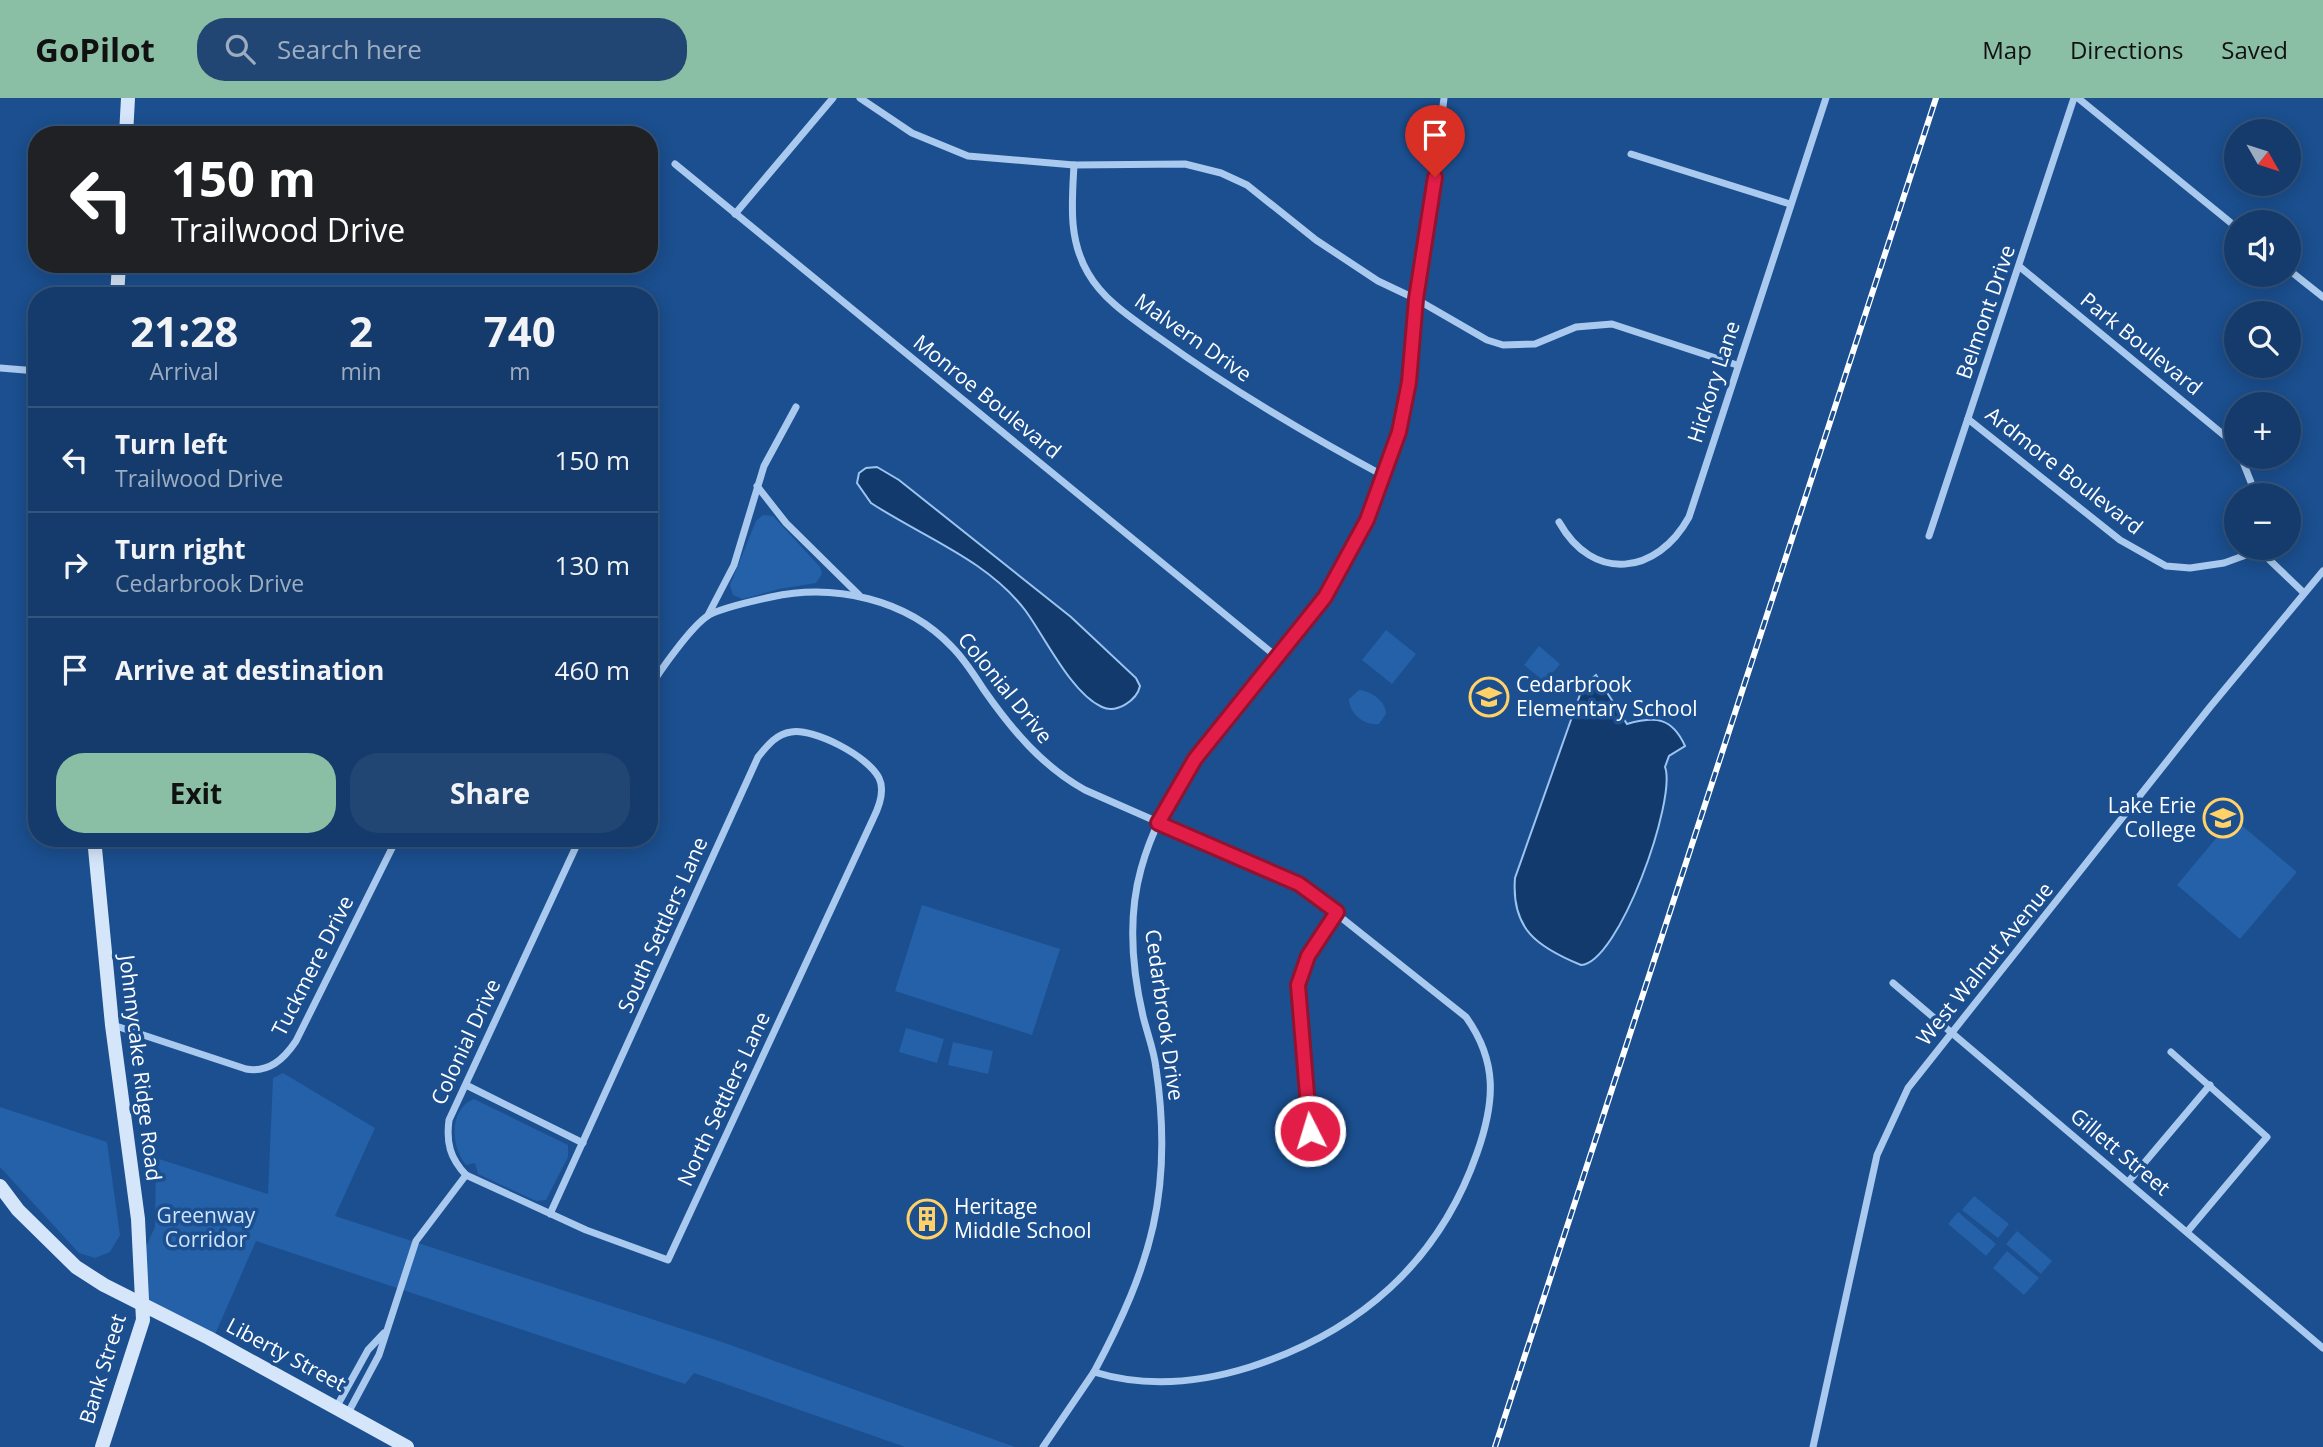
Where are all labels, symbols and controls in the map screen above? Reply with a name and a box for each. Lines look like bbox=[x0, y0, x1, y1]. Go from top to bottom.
search box bbox=[197, 18, 687, 81]
text: GoPilot bbox=[35, 27, 155, 72]
icon: search bbox=[221, 30, 259, 68]
text: Search here bbox=[277, 31, 422, 67]
text: Map bbox=[1982, 33, 2032, 66]
text: Directions bbox=[2070, 33, 2183, 66]
text: Saved bbox=[2221, 33, 2288, 66]
pin bbox=[1405, 105, 1465, 177]
icon: arrive bbox=[1416, 116, 1454, 154]
north arrow bbox=[2224, 119, 2301, 196]
map controls bbox=[2224, 119, 2301, 560]
text: 150 m bbox=[171, 145, 316, 211]
icon: left bbox=[56, 154, 147, 245]
text: Trailwood Drive bbox=[171, 208, 405, 251]
button: sound bbox=[2224, 210, 2301, 287]
street label: Belmont Drive bbox=[1949, 241, 2021, 382]
street label: Park Boulevard bbox=[2075, 285, 2208, 401]
street label: Malvern Drive bbox=[1130, 287, 1257, 388]
button: search bbox=[2224, 301, 2301, 378]
text: 21:28 bbox=[130, 302, 238, 359]
text: 2 bbox=[349, 302, 373, 359]
text: 740 bbox=[484, 302, 556, 359]
street label: Hickory Lane bbox=[1680, 317, 1746, 446]
street label: Monroe Boulevard bbox=[908, 328, 1067, 465]
text: Arrival bbox=[150, 355, 219, 387]
text: min bbox=[340, 355, 382, 387]
text: m bbox=[509, 355, 530, 387]
button: + bbox=[2224, 392, 2301, 469]
street label: Ardmore Boulevard bbox=[1980, 400, 2149, 540]
text: Turn left bbox=[115, 426, 227, 462]
icon: left bbox=[56, 441, 94, 479]
text: 150 m bbox=[555, 442, 630, 478]
text: Trailwood Drive bbox=[115, 462, 283, 494]
button: − bbox=[2224, 483, 2301, 560]
text: Turn right bbox=[115, 531, 246, 567]
icon: right bbox=[56, 546, 94, 584]
text: 130 m bbox=[555, 547, 630, 583]
text: Cedarbrook Drive bbox=[115, 567, 304, 599]
street label: Colonial Drive bbox=[952, 626, 1059, 749]
icon: arrive bbox=[56, 651, 94, 689]
text: Arrive at destination bbox=[115, 652, 384, 688]
text: 460 m bbox=[555, 652, 630, 688]
place label: Cedarbrook Elementary School bbox=[1516, 670, 1698, 722]
school or university icon: Cedarbrook Elementary School bbox=[1468, 676, 1510, 718]
button: Exit bbox=[56, 753, 336, 833]
button: Share bbox=[350, 753, 630, 833]
place label: Lake Erie College bbox=[2108, 791, 2196, 843]
school or university icon: Lake Erie College bbox=[2202, 797, 2244, 839]
street label: South Settlers Lane bbox=[611, 832, 713, 1017]
street label: West Walnut Avenue bbox=[1910, 876, 2059, 1051]
street label: Tuckmere Drive bbox=[265, 891, 360, 1041]
street label: Cedarbrook Drive bbox=[1139, 927, 1191, 1102]
street label: Johnnycake Ridge Road bbox=[113, 951, 169, 1182]
street label: Colonial Drive bbox=[424, 974, 506, 1109]
street label: North Settlers Lane bbox=[670, 1007, 776, 1190]
position arrow bbox=[1273, 1094, 1347, 1168]
street label: Gillett Street bbox=[2065, 1101, 2176, 1201]
place label: Heritage Middle School bbox=[954, 1192, 1091, 1244]
building icon: Heritage Middle School bbox=[906, 1198, 948, 1240]
park label: Greenway Corridor bbox=[157, 1201, 256, 1253]
street label: Bank Street bbox=[72, 1310, 132, 1427]
street label: Liberty Street bbox=[222, 1311, 351, 1397]

